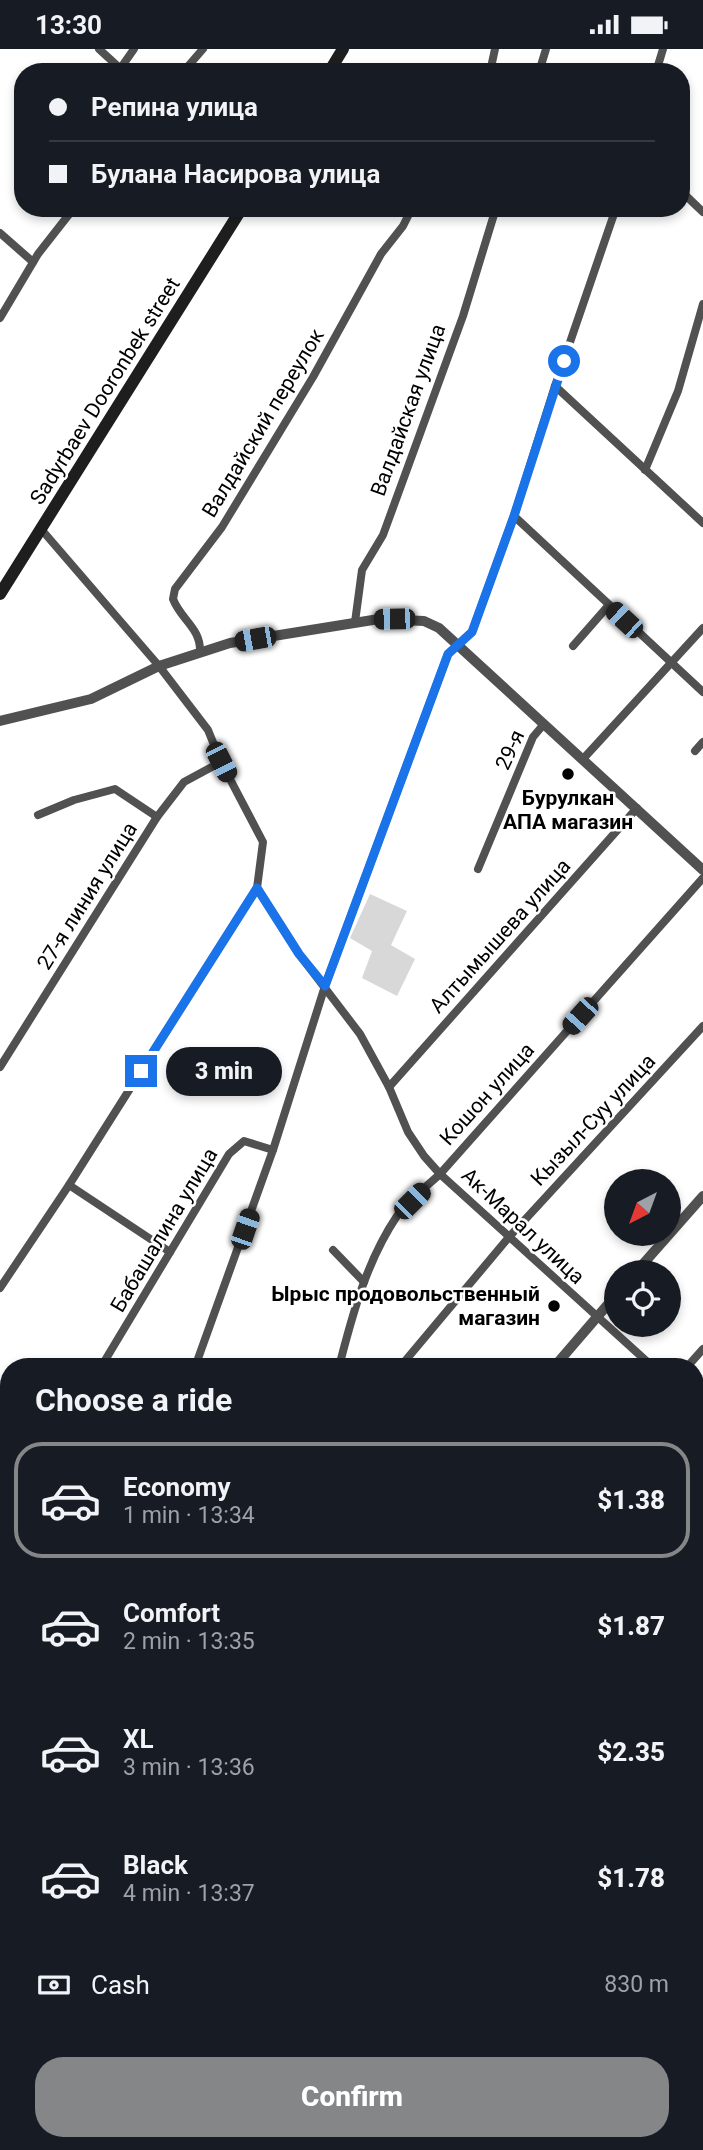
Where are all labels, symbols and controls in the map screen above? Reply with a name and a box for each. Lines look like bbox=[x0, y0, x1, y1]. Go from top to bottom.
text: 13:30 bbox=[35, 10, 102, 40]
text: Репина улица bbox=[91, 92, 258, 122]
text: Булана Насирова улица bbox=[91, 159, 380, 189]
street label: Sadyrbaev Dooronbek street bbox=[25, 273, 185, 509]
street label: Валдайская улица bbox=[366, 321, 450, 499]
street label: Валдайский переулок bbox=[197, 324, 329, 522]
route start bbox=[548, 345, 580, 377]
car bbox=[602, 598, 647, 642]
car bbox=[373, 608, 416, 630]
car bbox=[233, 625, 278, 653]
street label: 29-я bbox=[490, 726, 530, 774]
car bbox=[203, 739, 240, 785]
marker: Бурулкан АПА магазин bbox=[560, 766, 576, 782]
place label: Бурулкан АПА магазин bbox=[503, 786, 633, 834]
street label: 27-я линия улица bbox=[32, 818, 142, 974]
street label: Алтымышева улица bbox=[425, 854, 575, 1018]
car bbox=[559, 993, 602, 1039]
street label: Кошон улица bbox=[435, 1038, 539, 1150]
callout: 3 min bbox=[166, 1047, 281, 1095]
street label: Кызыл-Суу улица bbox=[526, 1049, 660, 1191]
route end bbox=[125, 1055, 157, 1087]
text: 3 min bbox=[195, 1058, 253, 1085]
street label: Бабашалина улица bbox=[106, 1144, 222, 1316]
street label: Ак-Марал улица bbox=[457, 1163, 589, 1289]
north arrow bbox=[604, 1169, 681, 1246]
map controls bbox=[604, 1169, 681, 1337]
car bbox=[390, 1179, 435, 1223]
car bbox=[229, 1206, 262, 1252]
button: locate bbox=[604, 1260, 681, 1337]
place label: Ырыс продовольственный магазин bbox=[271, 1282, 540, 1330]
marker: Ырыс продовольственный магазин bbox=[546, 1298, 562, 1314]
text: Choose a ride bbox=[35, 1381, 232, 1419]
icon: car bbox=[39, 1469, 102, 1532]
text: Economy bbox=[123, 1472, 230, 1502]
text: $1.38 bbox=[597, 1485, 665, 1515]
text: 1 min · 13:34 bbox=[123, 1502, 255, 1529]
icon: car bbox=[39, 1595, 102, 1658]
text: Comfort bbox=[123, 1598, 220, 1628]
text: $1.87 bbox=[597, 1611, 665, 1641]
text: 2 min · 13:35 bbox=[123, 1628, 255, 1655]
icon: car bbox=[39, 1721, 102, 1784]
text: XL bbox=[123, 1724, 154, 1754]
text: $2.35 bbox=[597, 1737, 665, 1767]
text: 3 min · 13:36 bbox=[123, 1754, 255, 1781]
icon: car bbox=[39, 1847, 102, 1910]
text: Black bbox=[123, 1850, 188, 1880]
text: $1.78 bbox=[597, 1863, 665, 1893]
text: 4 min · 13:37 bbox=[123, 1880, 255, 1907]
icon: cash bbox=[35, 1966, 73, 2004]
text: Cash bbox=[91, 1970, 150, 2000]
text: 830 m bbox=[604, 1971, 669, 1998]
button: Confirm bbox=[35, 2057, 669, 2137]

